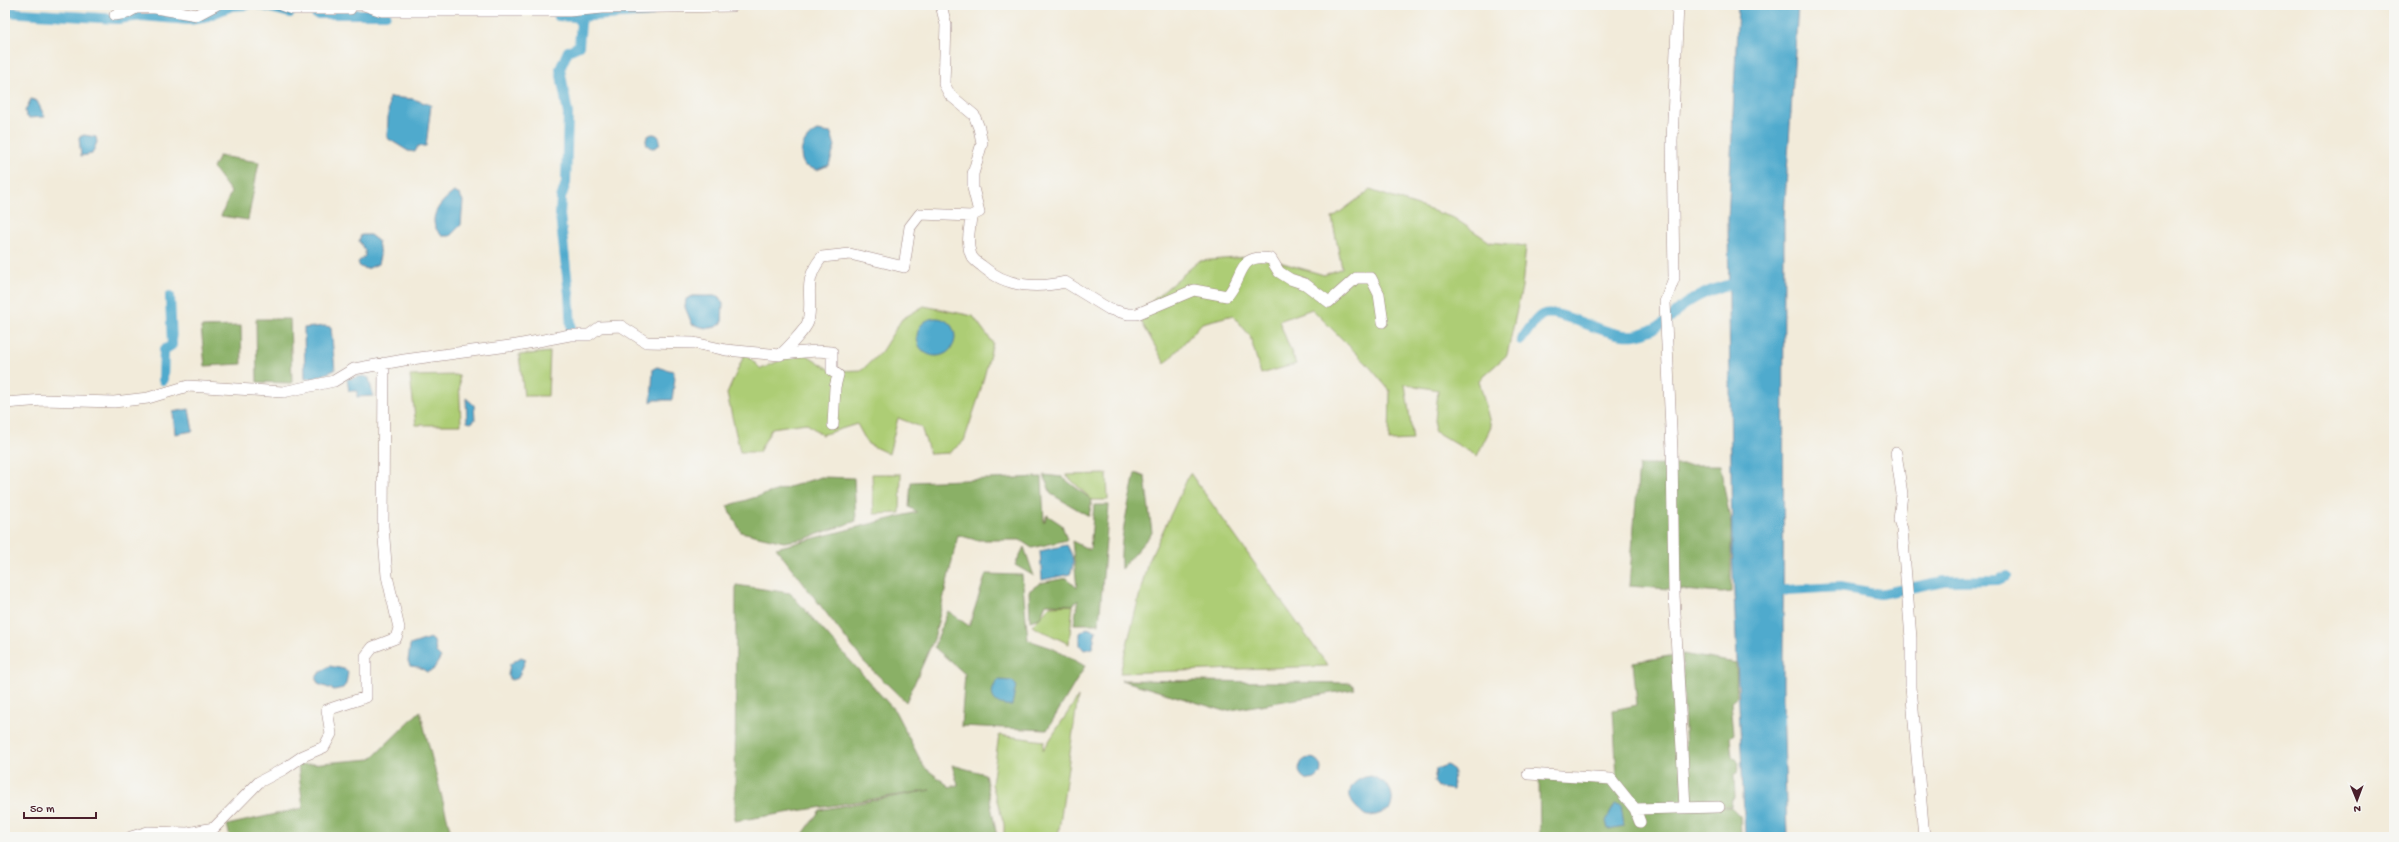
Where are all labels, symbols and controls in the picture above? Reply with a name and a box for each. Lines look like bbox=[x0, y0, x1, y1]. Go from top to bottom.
north arrow bbox=[2337, 780, 2377, 820]
scale bar bbox=[24, 794, 96, 820]
text: N bbox=[2353, 802, 2361, 814]
text: 50 m bbox=[30, 803, 55, 817]

